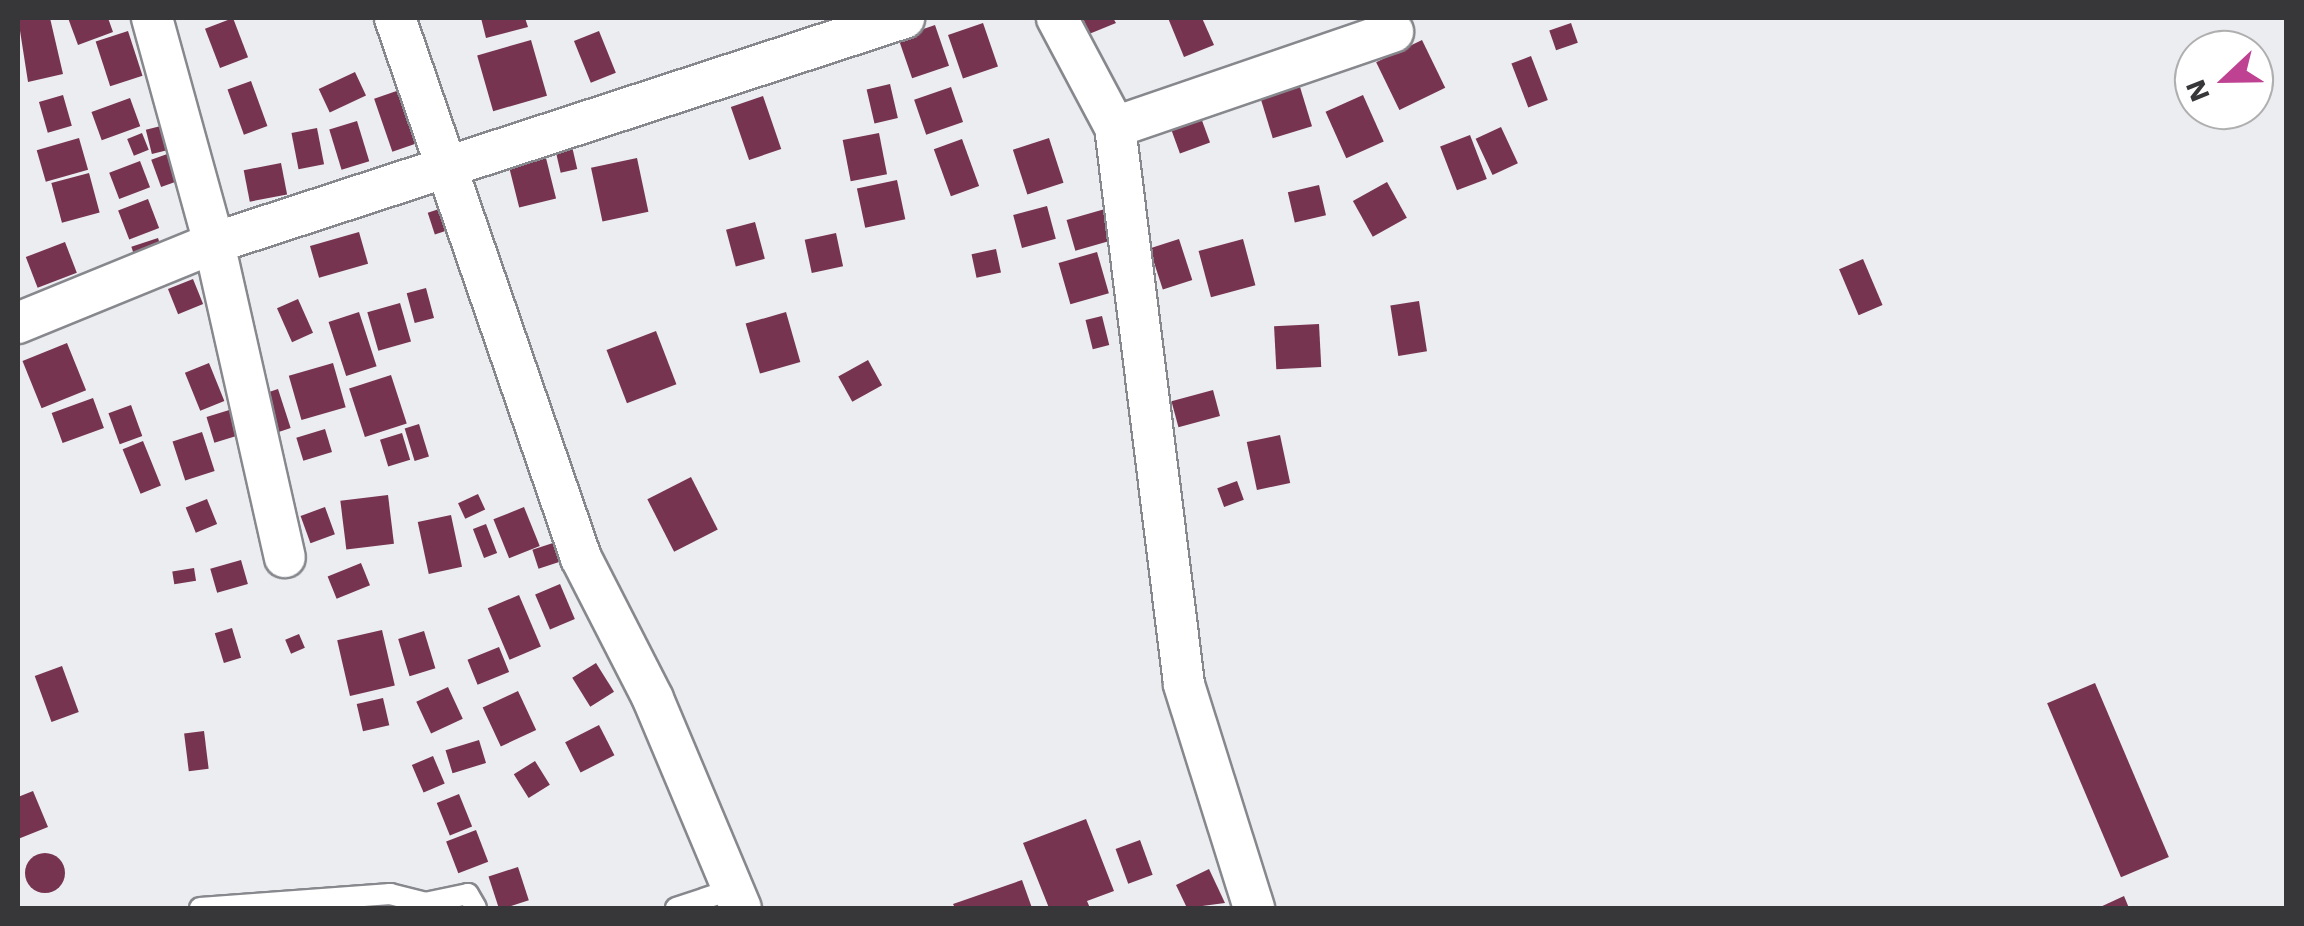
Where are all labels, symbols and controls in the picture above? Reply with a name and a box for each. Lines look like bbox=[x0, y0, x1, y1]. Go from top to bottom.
north arrow bbox=[2174, 30, 2274, 130]
text: N bbox=[2178, 75, 2217, 106]

